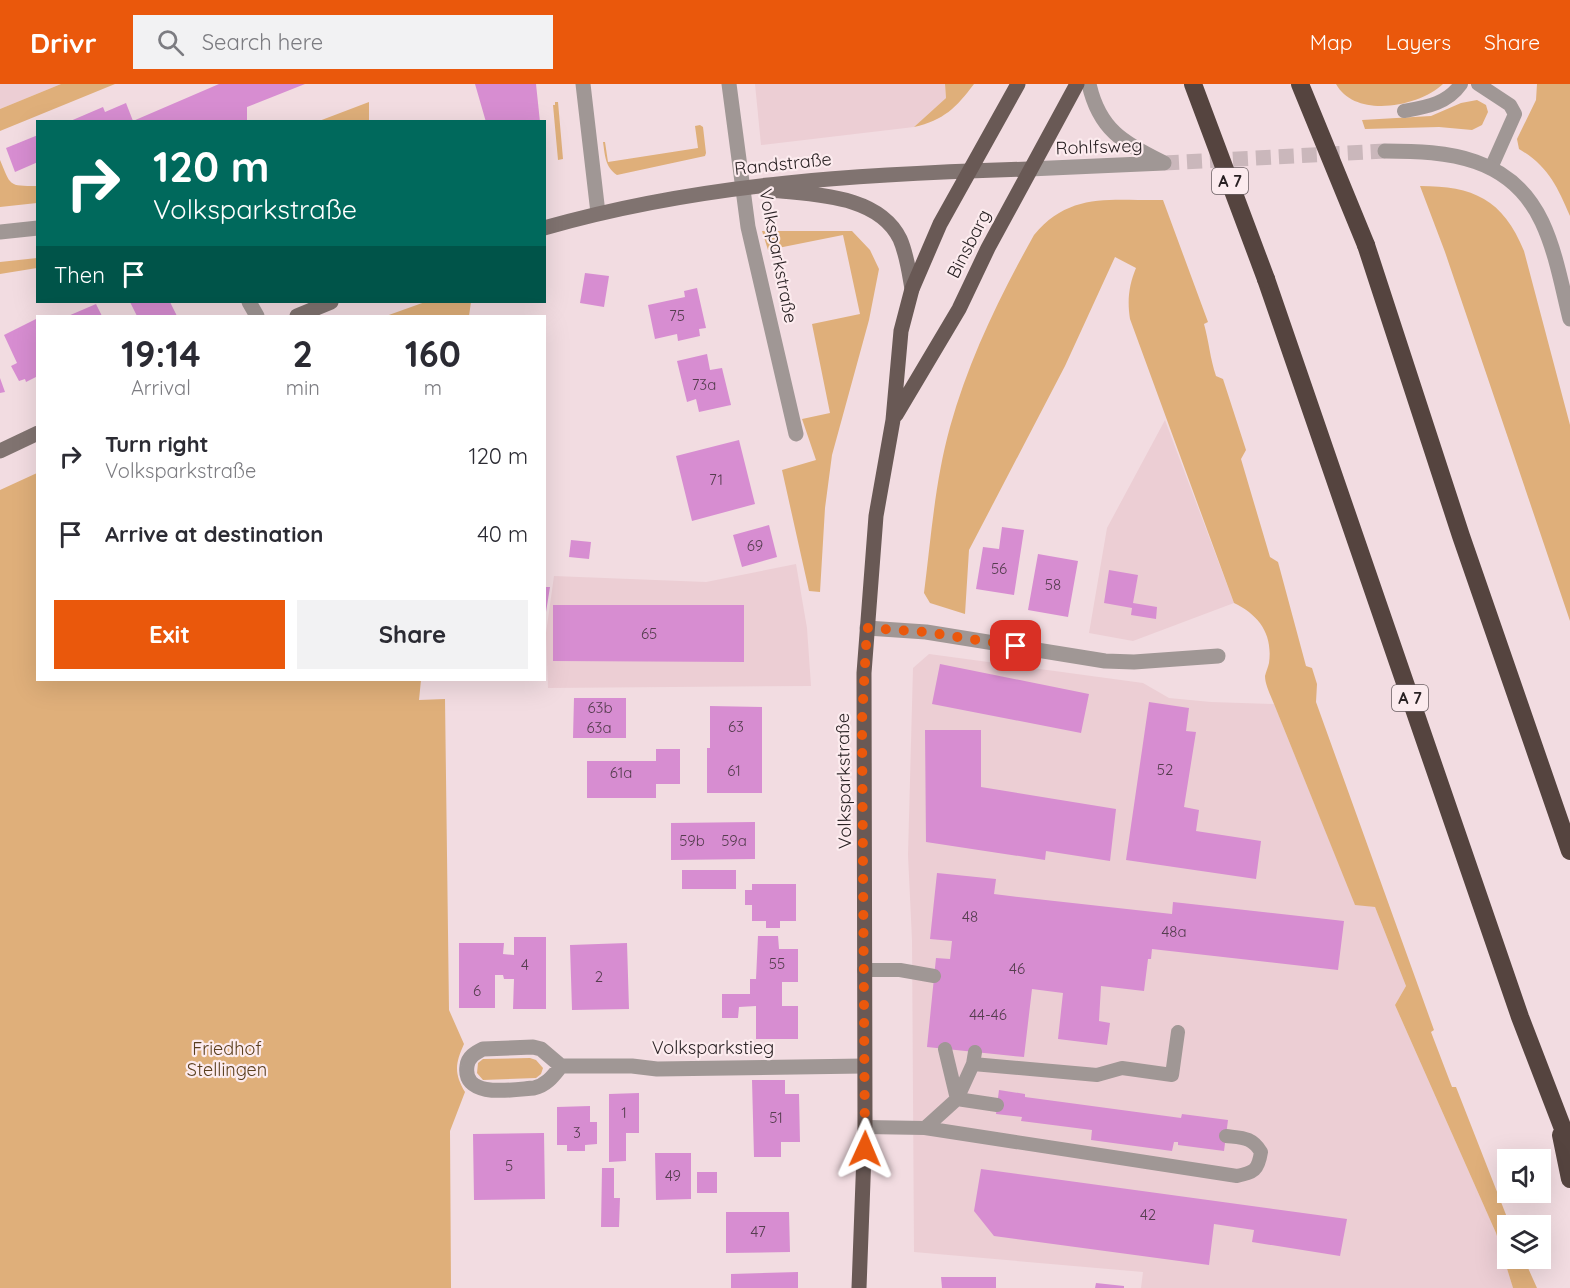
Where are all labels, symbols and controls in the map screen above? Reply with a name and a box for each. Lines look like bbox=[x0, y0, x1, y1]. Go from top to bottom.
search box bbox=[133, 15, 553, 69]
text: Drivr bbox=[30, 25, 97, 60]
icon: search bbox=[154, 26, 187, 59]
text: Search here bbox=[202, 28, 323, 56]
text: Map bbox=[1310, 29, 1353, 55]
text: Layers bbox=[1386, 29, 1451, 55]
text: Share bbox=[1484, 29, 1540, 55]
street label: Rohlfsweg bbox=[1055, 133, 1143, 160]
text: 120 m bbox=[153, 140, 270, 193]
icon: right bbox=[54, 144, 132, 222]
street label: Randstraße bbox=[733, 147, 833, 180]
road number: A 7 bbox=[1212, 168, 1248, 194]
street label: Volksparkstraße bbox=[754, 187, 803, 325]
text: Volksparkstraße bbox=[153, 192, 357, 226]
street label: Binsbarg bbox=[941, 206, 996, 282]
icon: arrive bbox=[117, 258, 150, 291]
text: Then bbox=[54, 261, 105, 289]
house number: 75 bbox=[669, 306, 685, 325]
text: 19:14 bbox=[121, 331, 201, 376]
text: 2 bbox=[292, 331, 313, 376]
text: 160 bbox=[405, 331, 461, 376]
text: Arrival bbox=[131, 375, 191, 400]
text: min bbox=[286, 375, 320, 400]
text: m bbox=[424, 375, 442, 400]
house number: 73a bbox=[692, 375, 716, 394]
text: Turn right bbox=[105, 430, 209, 458]
icon: right bbox=[54, 440, 87, 473]
text: 120 m bbox=[469, 442, 528, 470]
text: Volksparkstraße bbox=[105, 458, 256, 483]
house number: 71 bbox=[709, 470, 723, 489]
icon: arrive bbox=[54, 518, 87, 551]
text: Arrive at destination bbox=[105, 520, 323, 548]
text: 40 m bbox=[477, 520, 528, 548]
house number: 69 bbox=[747, 536, 763, 555]
house number: 56 bbox=[991, 559, 1007, 578]
house number: 58 bbox=[1045, 575, 1061, 594]
button: Exit bbox=[54, 600, 285, 669]
button: Share bbox=[297, 600, 528, 669]
pin bbox=[990, 620, 1041, 671]
house number: 65 bbox=[641, 624, 657, 643]
icon: arrive bbox=[999, 629, 1032, 662]
road number: A 7 bbox=[1392, 685, 1428, 711]
house number: 63b bbox=[587, 698, 613, 717]
street label: Volksparkstraße bbox=[831, 713, 856, 849]
house number: 63 bbox=[728, 717, 744, 736]
house number: 63a bbox=[586, 718, 612, 737]
house number: 52 bbox=[1157, 760, 1173, 779]
house number: 61 bbox=[727, 761, 741, 780]
house number: 61a bbox=[610, 763, 632, 782]
house number: 59b bbox=[679, 831, 705, 850]
house number: 59a bbox=[721, 831, 747, 850]
house number: 48 bbox=[962, 907, 978, 926]
house number: 48a bbox=[1161, 922, 1187, 941]
house number: 55 bbox=[769, 954, 785, 973]
house number: 4 bbox=[521, 955, 529, 974]
house number: 46 bbox=[1009, 959, 1025, 978]
house number: 2 bbox=[595, 967, 603, 986]
house number: 6 bbox=[473, 981, 481, 1000]
house number: 44-46 bbox=[969, 1005, 1007, 1024]
street label: Volksparkstieg bbox=[652, 1036, 774, 1059]
park label: Friedhof Stellingen bbox=[187, 1037, 267, 1081]
house number: 1 bbox=[621, 1103, 627, 1122]
house number: 51 bbox=[769, 1108, 783, 1127]
position arrow bbox=[833, 1117, 897, 1181]
house number: 3 bbox=[573, 1123, 581, 1142]
map controls bbox=[1497, 1149, 1551, 1269]
button: sound bbox=[1497, 1149, 1551, 1203]
house number: 5 bbox=[505, 1156, 513, 1175]
house number: 49 bbox=[665, 1166, 681, 1185]
house number: 42 bbox=[1140, 1205, 1156, 1224]
button: layers bbox=[1497, 1215, 1551, 1269]
house number: 47 bbox=[750, 1222, 766, 1241]

